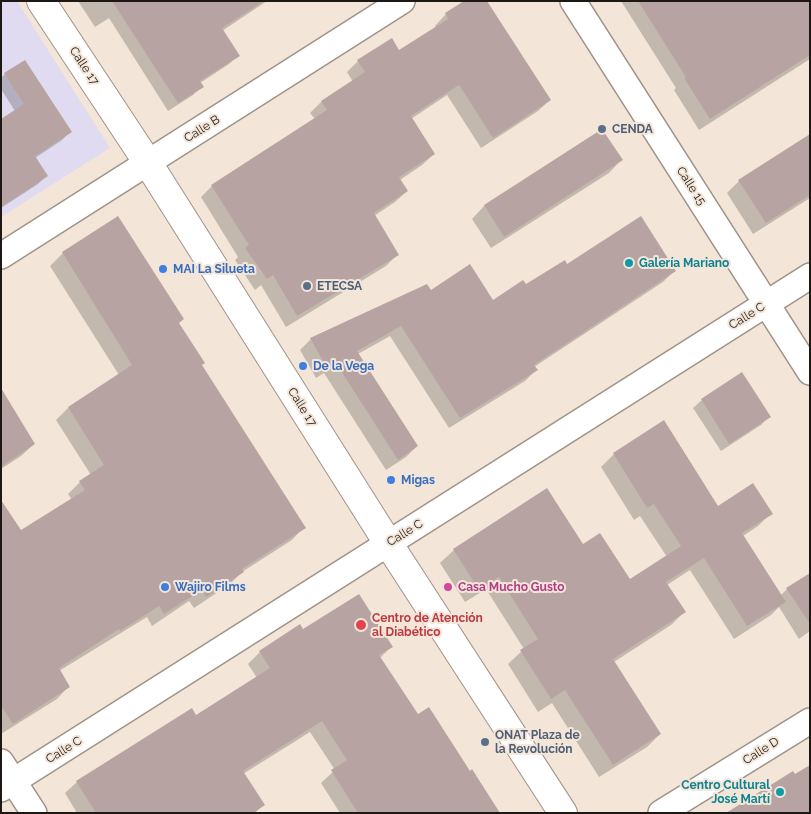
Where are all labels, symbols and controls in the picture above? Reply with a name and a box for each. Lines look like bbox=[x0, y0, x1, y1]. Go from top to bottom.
street label: Calle 17 bbox=[66, 44, 102, 88]
street label: Calle B bbox=[181, 112, 223, 146]
place label: CENDA bbox=[612, 122, 653, 136]
marker: CENDA bbox=[596, 123, 608, 135]
street label: Calle 15 bbox=[673, 164, 709, 208]
place label: Galería Mariano bbox=[639, 256, 729, 270]
marker: Galería Mariano bbox=[623, 257, 635, 269]
place label: MAI La Silueta bbox=[173, 262, 255, 276]
marker: MAI La Silueta bbox=[157, 263, 169, 275]
place label: ETECSA bbox=[317, 279, 362, 293]
marker: ETECSA bbox=[301, 280, 313, 292]
street label: Calle C bbox=[726, 299, 768, 333]
place label: De la Vega bbox=[313, 359, 374, 373]
marker: De la Vega bbox=[297, 360, 309, 372]
street label: Calle 17 bbox=[285, 385, 319, 429]
place label: Migas bbox=[401, 473, 435, 487]
marker: Migas bbox=[385, 474, 397, 486]
street label: Calle C bbox=[384, 516, 426, 550]
place label: Wajiro Films bbox=[175, 580, 246, 594]
place label: Casa Mucho Gusto bbox=[458, 580, 565, 594]
marker: Wajiro Films bbox=[159, 581, 171, 593]
marker: Casa Mucho Gusto bbox=[442, 581, 454, 593]
place label: Centro de Atención al Diabético bbox=[372, 611, 483, 639]
marker: Centro de Atención al Diabético bbox=[354, 618, 368, 632]
place label: ONAT Plaza de la Revolución bbox=[495, 728, 580, 756]
street label: Calle C bbox=[43, 733, 85, 767]
street label: Calle D bbox=[740, 734, 782, 768]
marker: ONAT Plaza de la Revolución bbox=[479, 736, 491, 748]
place label: Centro Cultural José Martí bbox=[681, 778, 770, 806]
marker: Centro Cultural José Martí bbox=[774, 786, 786, 798]

